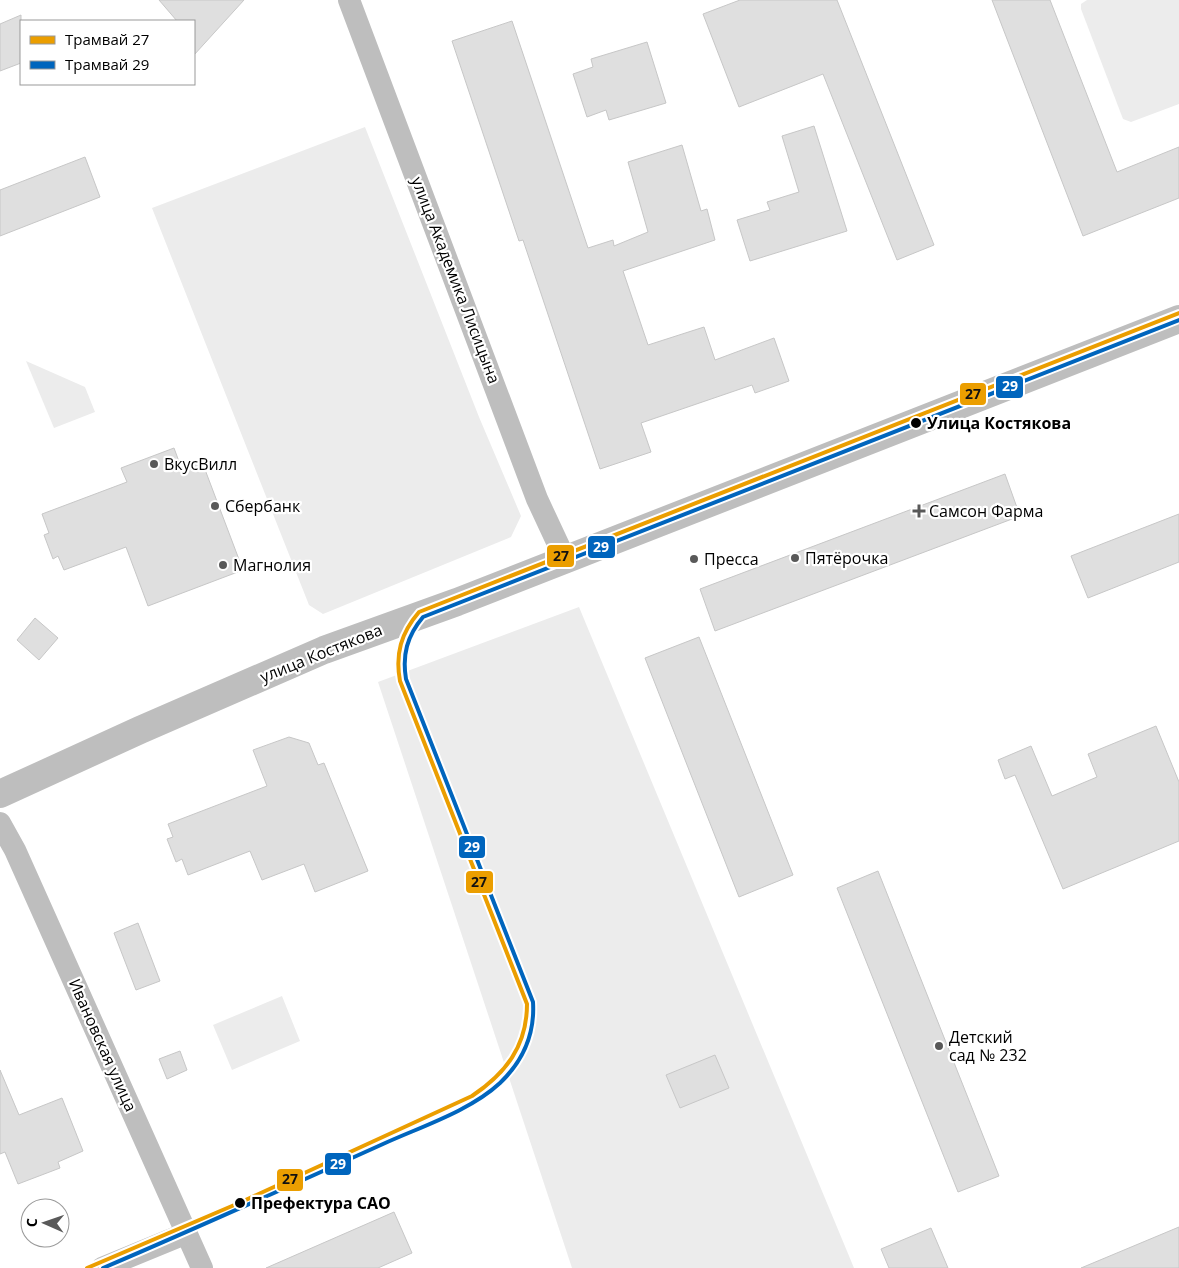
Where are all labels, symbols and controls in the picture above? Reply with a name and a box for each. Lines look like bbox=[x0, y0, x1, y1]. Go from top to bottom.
legend bbox=[20, 20, 195, 85]
text: Трамвай 27 bbox=[65, 29, 149, 49]
text: Трамвай 29 bbox=[65, 54, 149, 74]
street label: улица Академика Лисицына bbox=[406, 174, 506, 386]
line badge: 29 bbox=[995, 375, 1024, 399]
text: 29 bbox=[1002, 376, 1018, 395]
line badge: 27 bbox=[959, 382, 987, 406]
text: 27 bbox=[965, 384, 981, 403]
place label: Улица Костякова bbox=[927, 412, 1071, 434]
marker: Улица Костякова bbox=[909, 416, 923, 430]
place label: ВкусВилл bbox=[164, 453, 237, 475]
marker: ВкусВилл bbox=[148, 458, 160, 470]
place label: Сбербанк bbox=[225, 495, 301, 517]
marker: Сбербанк bbox=[209, 500, 221, 512]
place label: Самсон Фарма bbox=[929, 500, 1043, 522]
marker: Самсон Фарма bbox=[913, 505, 925, 517]
line badge: 29 bbox=[587, 535, 616, 559]
text: 29 bbox=[593, 537, 609, 556]
line badge: 27 bbox=[546, 544, 575, 568]
text: 27 bbox=[553, 546, 569, 565]
place label: Пятёрочка bbox=[805, 547, 888, 569]
place label: Пресса bbox=[704, 548, 759, 570]
marker: Пятёрочка bbox=[789, 552, 801, 564]
marker: Пресса bbox=[688, 553, 700, 565]
place label: Магнолия bbox=[233, 554, 311, 576]
marker: Магнолия bbox=[217, 559, 229, 571]
street label: улица Костякова bbox=[257, 618, 385, 688]
line badge: 29 bbox=[458, 835, 486, 859]
text: 29 bbox=[464, 837, 480, 856]
line badge: 27 bbox=[465, 870, 494, 894]
text: 27 bbox=[471, 872, 487, 891]
street label: Ивановская улица bbox=[64, 975, 142, 1115]
place label: Детский сад № 232 bbox=[949, 1026, 1027, 1066]
marker: Детский сад № 232 bbox=[933, 1040, 945, 1052]
line badge: 29 bbox=[324, 1152, 352, 1176]
text: 29 bbox=[330, 1154, 346, 1173]
line badge: 27 bbox=[276, 1168, 304, 1192]
text: 27 bbox=[282, 1169, 298, 1188]
place label: Префектура САО bbox=[251, 1192, 391, 1214]
marker: Префектура САО bbox=[233, 1196, 247, 1210]
north arrow bbox=[20, 1198, 70, 1248]
text: С bbox=[22, 1218, 41, 1227]

